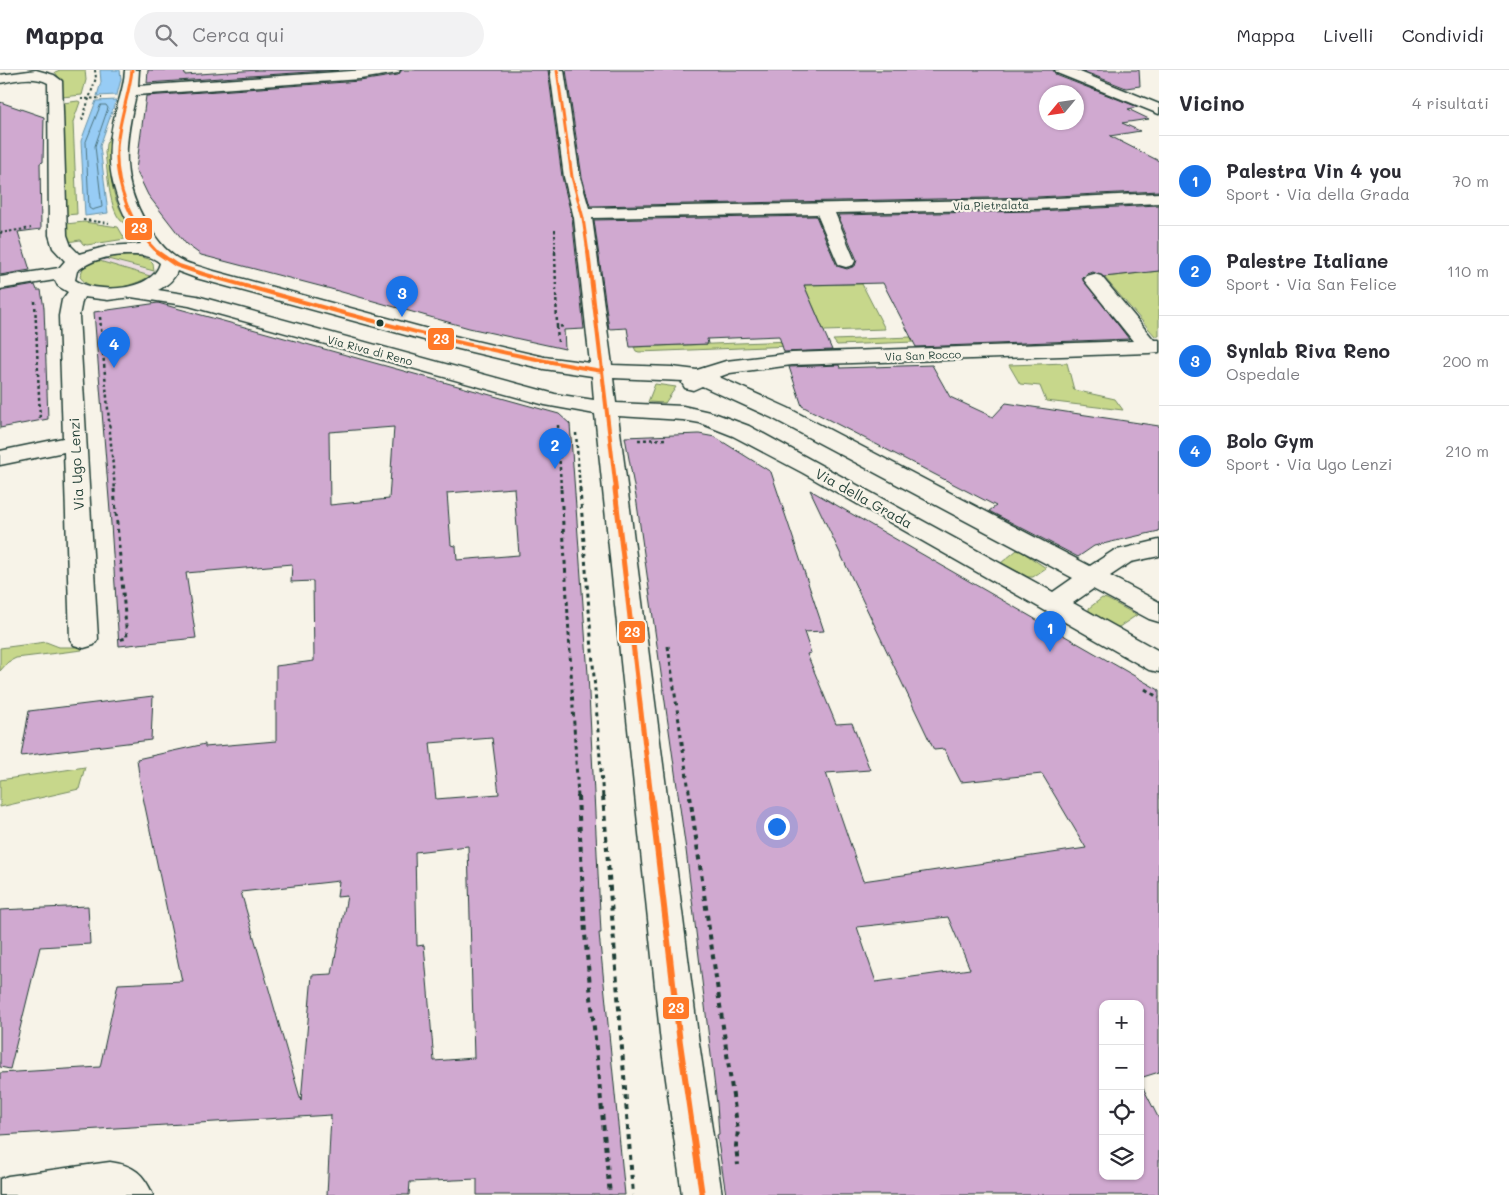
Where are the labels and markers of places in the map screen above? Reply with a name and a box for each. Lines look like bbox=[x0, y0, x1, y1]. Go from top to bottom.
pin: 3 bbox=[386, 276, 418, 317]
unlabelled marker bbox=[375, 318, 385, 328]
pin: 4 bbox=[98, 327, 130, 368]
pin: 2 bbox=[539, 428, 571, 469]
pin: 1 bbox=[1034, 611, 1066, 652]

